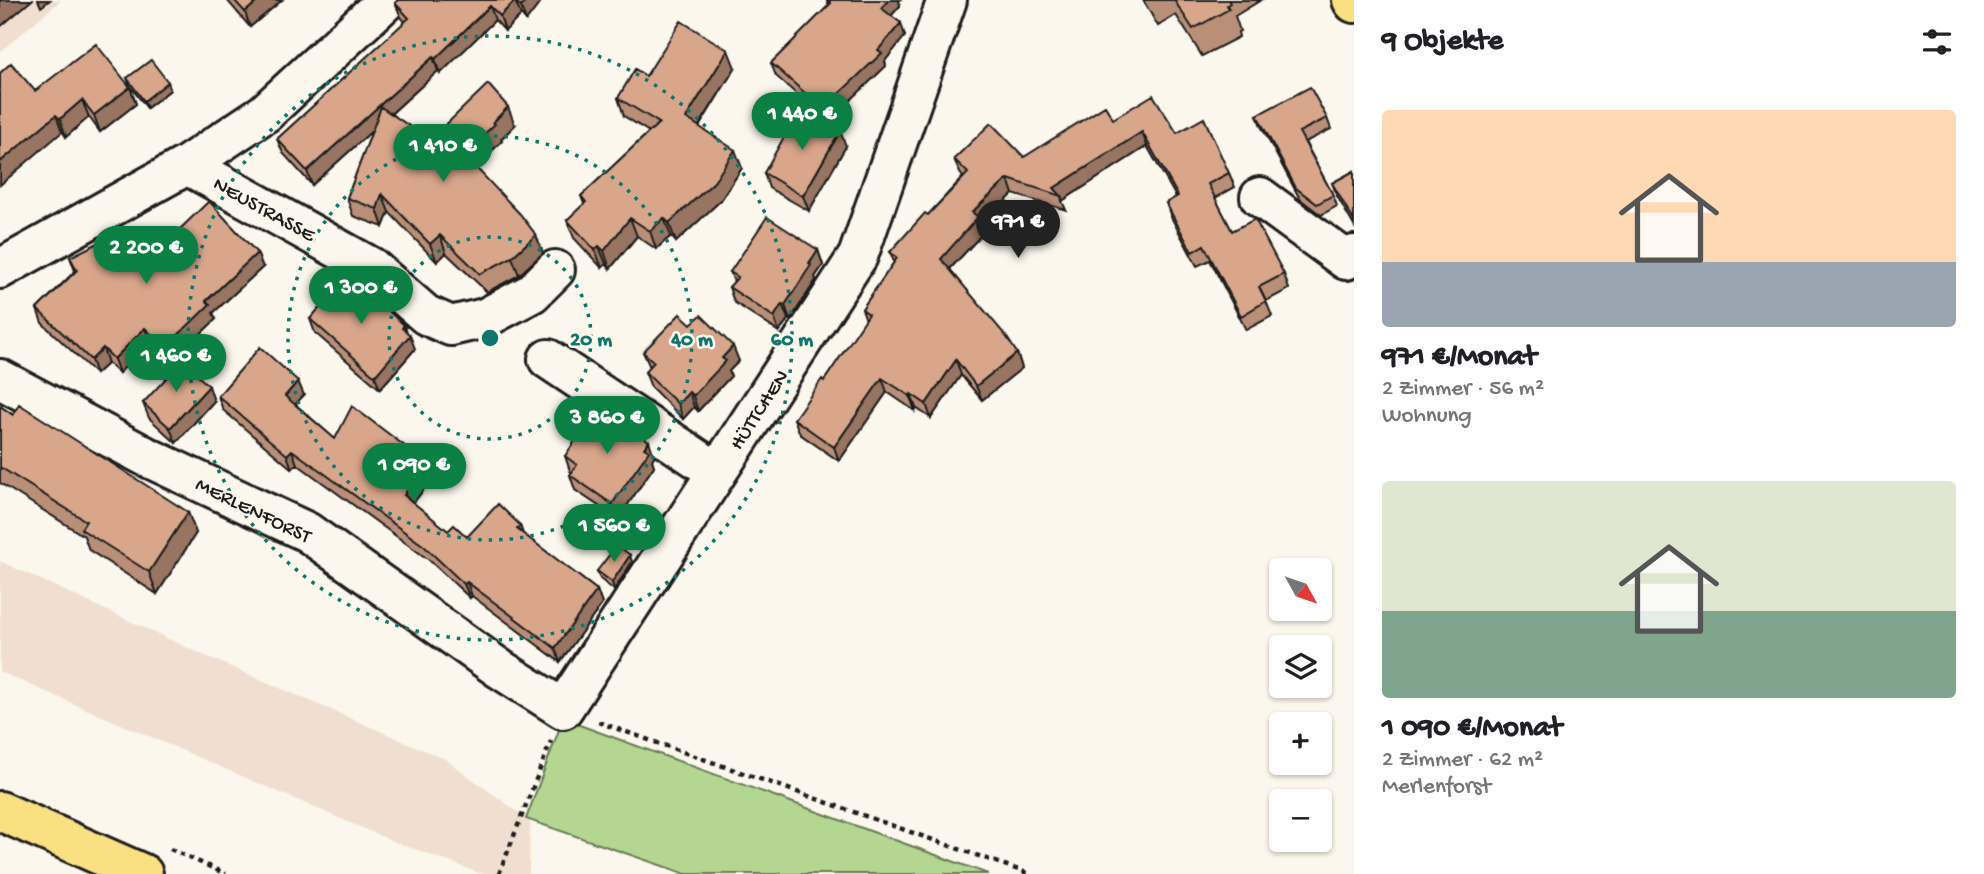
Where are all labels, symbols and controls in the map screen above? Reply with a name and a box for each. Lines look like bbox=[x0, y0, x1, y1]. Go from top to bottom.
icon: filters bbox=[1918, 23, 1956, 61]
text: 9 Objekte bbox=[1382, 25, 1503, 60]
pin: 1 440 € bbox=[737, 92, 867, 152]
text: 1 440 € bbox=[768, 101, 836, 128]
pin: 1 410 € bbox=[378, 124, 508, 184]
text: 1 410 € bbox=[409, 133, 477, 160]
icon: home bbox=[1606, 155, 1732, 281]
street label: NEUSTRASSE bbox=[208, 173, 319, 250]
pin: 971 € bbox=[969, 201, 1067, 260]
text: 971 € bbox=[992, 209, 1044, 236]
pin: 2 200 € bbox=[81, 226, 211, 286]
text: 2 200 € bbox=[109, 235, 183, 262]
pin: 1 300 € bbox=[296, 266, 426, 326]
text: 1 300 € bbox=[325, 275, 397, 302]
centre of rings bbox=[478, 326, 502, 350]
text: 20 m bbox=[570, 329, 612, 354]
text: 40 m bbox=[670, 329, 713, 354]
text: 60 m bbox=[771, 329, 813, 354]
pin: 1 460 € bbox=[111, 334, 241, 394]
text: 971 €/Monat bbox=[1382, 341, 1536, 376]
text: 1 460 € bbox=[141, 343, 211, 370]
street label: HÜTTCHEN bbox=[726, 366, 796, 456]
text: 2 Zimmer · 56 m² bbox=[1382, 376, 1544, 403]
pin: 3 860 € bbox=[542, 396, 672, 456]
text: Wohnung bbox=[1382, 403, 1472, 430]
text: 3 860 € bbox=[570, 405, 644, 432]
pin: 1 090 € bbox=[349, 444, 479, 503]
text: 1 090 € bbox=[378, 452, 450, 479]
street label: MERLENFORST bbox=[191, 473, 315, 551]
pin: 1 560 € bbox=[549, 504, 679, 564]
text: 1 560 € bbox=[579, 513, 649, 540]
icon: home bbox=[1606, 526, 1732, 652]
north arrow bbox=[1269, 558, 1332, 621]
map controls bbox=[1269, 558, 1332, 852]
button: layers bbox=[1269, 635, 1332, 698]
button: + bbox=[1269, 712, 1332, 775]
text: 1 090 €/Monat bbox=[1382, 712, 1562, 747]
text: 2 Zimmer · 62 m² bbox=[1382, 747, 1543, 774]
text: Merlenforst bbox=[1382, 774, 1491, 801]
button: − bbox=[1269, 789, 1332, 852]

